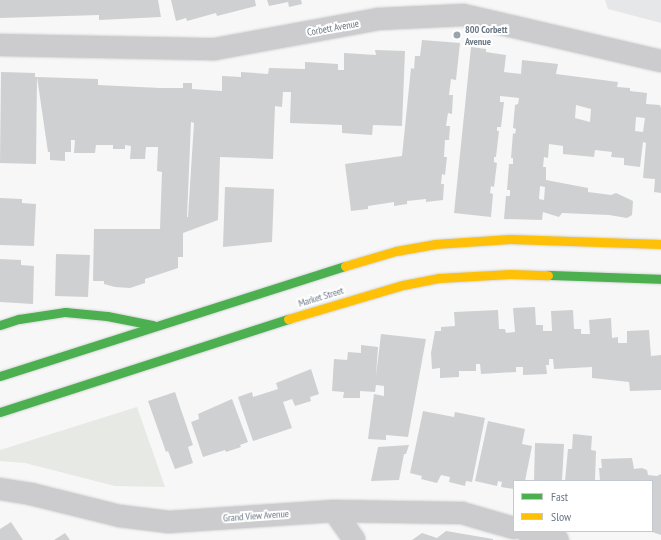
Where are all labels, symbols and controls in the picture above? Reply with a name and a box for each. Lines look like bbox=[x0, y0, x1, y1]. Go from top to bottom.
street label: Corbett Avenue bbox=[306, 18, 360, 38]
place label: 800 Corbett Avenue bbox=[465, 23, 508, 46]
marker: 800 Corbett Avenue bbox=[452, 30, 462, 40]
street label: Market Street bbox=[297, 284, 345, 310]
legend bbox=[513, 480, 653, 532]
text: Fast bbox=[551, 489, 568, 504]
street label: Grand View Avenue bbox=[222, 508, 290, 524]
text: Slow bbox=[551, 509, 571, 524]

